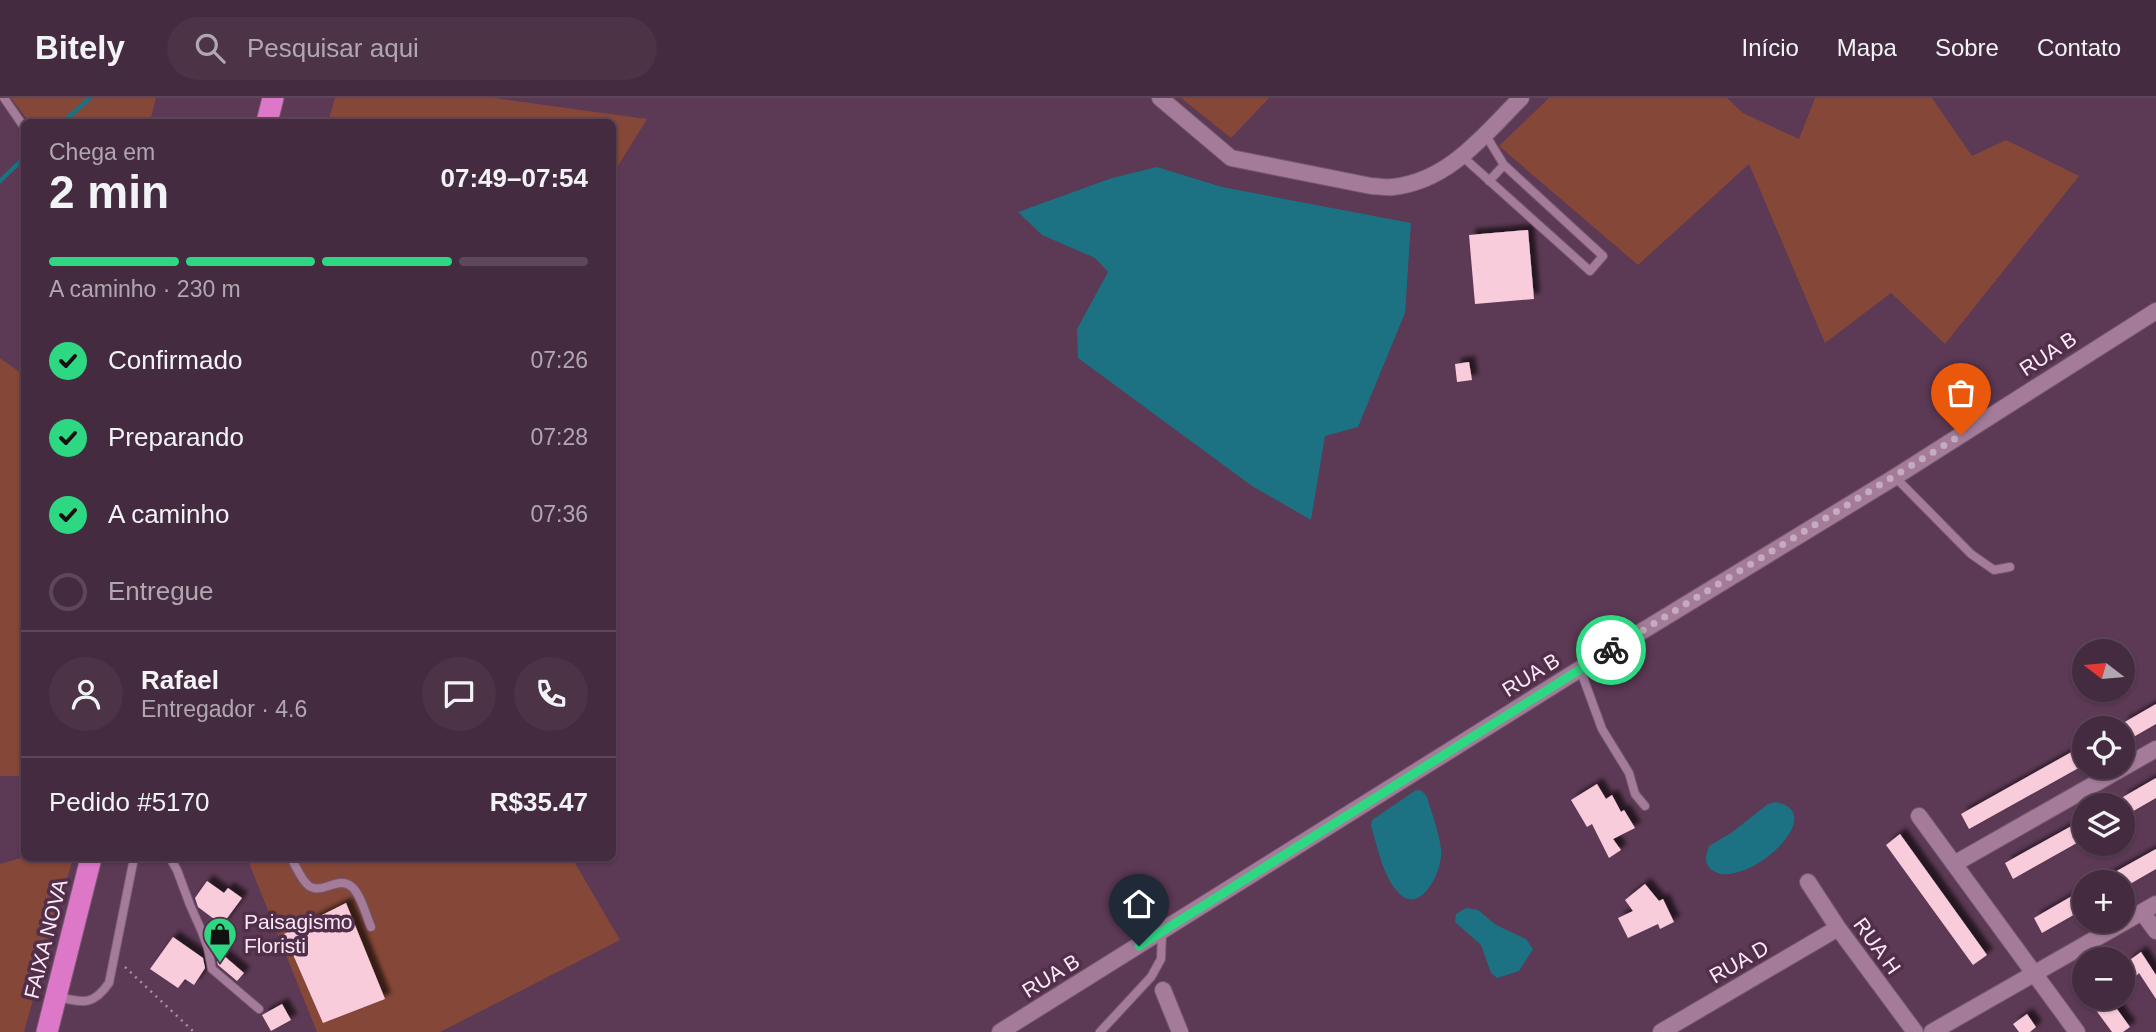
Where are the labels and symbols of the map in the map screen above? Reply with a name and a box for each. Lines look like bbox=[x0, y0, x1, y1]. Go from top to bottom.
street label: RUA B bbox=[2015, 327, 2080, 380]
pin bbox=[1931, 363, 1991, 435]
courier bbox=[1576, 615, 1646, 685]
north arrow bbox=[2072, 639, 2135, 702]
street label: RUA B bbox=[1498, 648, 1564, 701]
pin bbox=[1109, 874, 1169, 946]
street label: FAIXA NOVA bbox=[20, 877, 71, 1001]
place label: Paisagismo Floristi bbox=[244, 910, 353, 957]
street label: RUA H bbox=[1849, 913, 1906, 978]
shop icon: Paisagismo Floristi bbox=[201, 915, 239, 964]
street label: RUA D bbox=[1705, 936, 1772, 988]
street label: RUA B bbox=[1018, 949, 1084, 1002]

